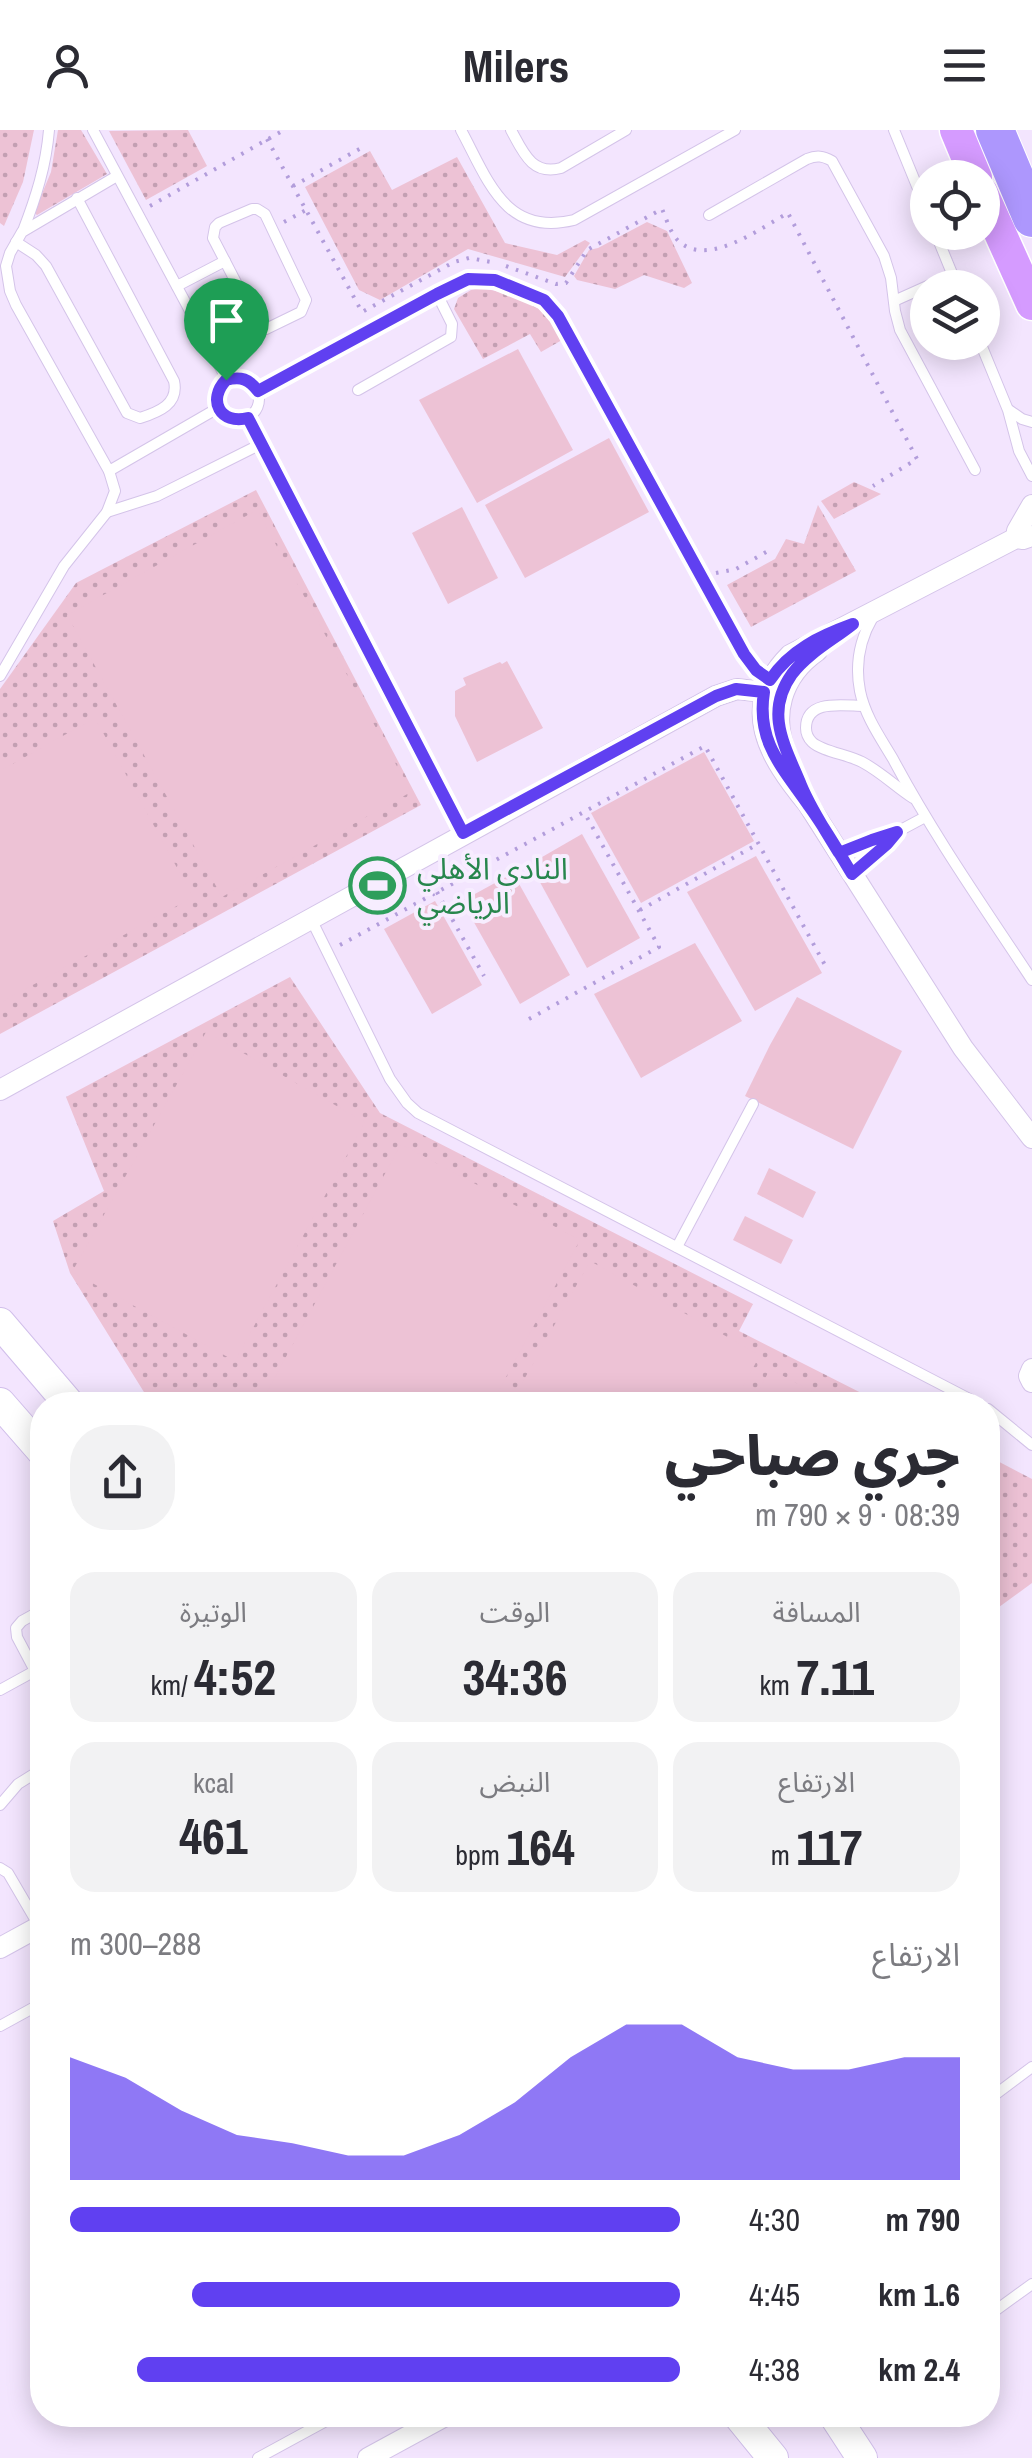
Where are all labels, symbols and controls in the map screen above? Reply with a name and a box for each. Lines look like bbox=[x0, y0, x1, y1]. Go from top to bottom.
text: Milers bbox=[463, 35, 569, 96]
icon: person bbox=[40, 38, 95, 93]
icon: menu bbox=[937, 38, 992, 93]
map controls bbox=[910, 160, 1000, 360]
button: locate bbox=[910, 160, 1000, 250]
button: layers bbox=[910, 270, 1000, 360]
pin bbox=[184, 278, 269, 381]
icon: arrive bbox=[199, 293, 254, 348]
place label: النادي الأهلي الرياضي bbox=[417, 848, 568, 926]
sports icon: النادي الأهلي الرياضي bbox=[348, 856, 408, 916]
text: جري صباحي bbox=[665, 1418, 960, 1492]
button: share bbox=[70, 1425, 175, 1530]
text: 08:39 · 9 × 790 m bbox=[755, 1493, 960, 1536]
text: الوتيرة bbox=[180, 1593, 247, 1631]
text: الوقت bbox=[480, 1593, 550, 1631]
text: المسافة bbox=[773, 1593, 861, 1631]
text: 4:52 bbox=[194, 1643, 276, 1711]
text: 34:36 bbox=[463, 1643, 567, 1711]
text: 7.11 bbox=[796, 1643, 874, 1711]
text: /km bbox=[151, 1666, 194, 1704]
text: km bbox=[759, 1666, 796, 1704]
text: النبض bbox=[480, 1763, 551, 1801]
text: الارتفاع bbox=[778, 1763, 855, 1801]
text: kcal bbox=[193, 1764, 234, 1802]
text: 461 bbox=[179, 1802, 248, 1870]
text: 164 bbox=[506, 1813, 575, 1881]
text: 117 bbox=[796, 1813, 863, 1881]
text: bpm bbox=[455, 1836, 506, 1874]
text: m bbox=[771, 1836, 796, 1874]
text: 288–300 m bbox=[70, 1922, 201, 1965]
text: الارتفاع bbox=[872, 1933, 960, 1976]
text: 4:30 bbox=[749, 2198, 800, 2241]
text: 790 m bbox=[886, 2198, 960, 2241]
text: 4:45 bbox=[749, 2273, 800, 2316]
text: 1.6 km bbox=[878, 2273, 960, 2316]
text: 4:38 bbox=[749, 2348, 800, 2391]
text: 2.4 km bbox=[878, 2348, 960, 2391]

